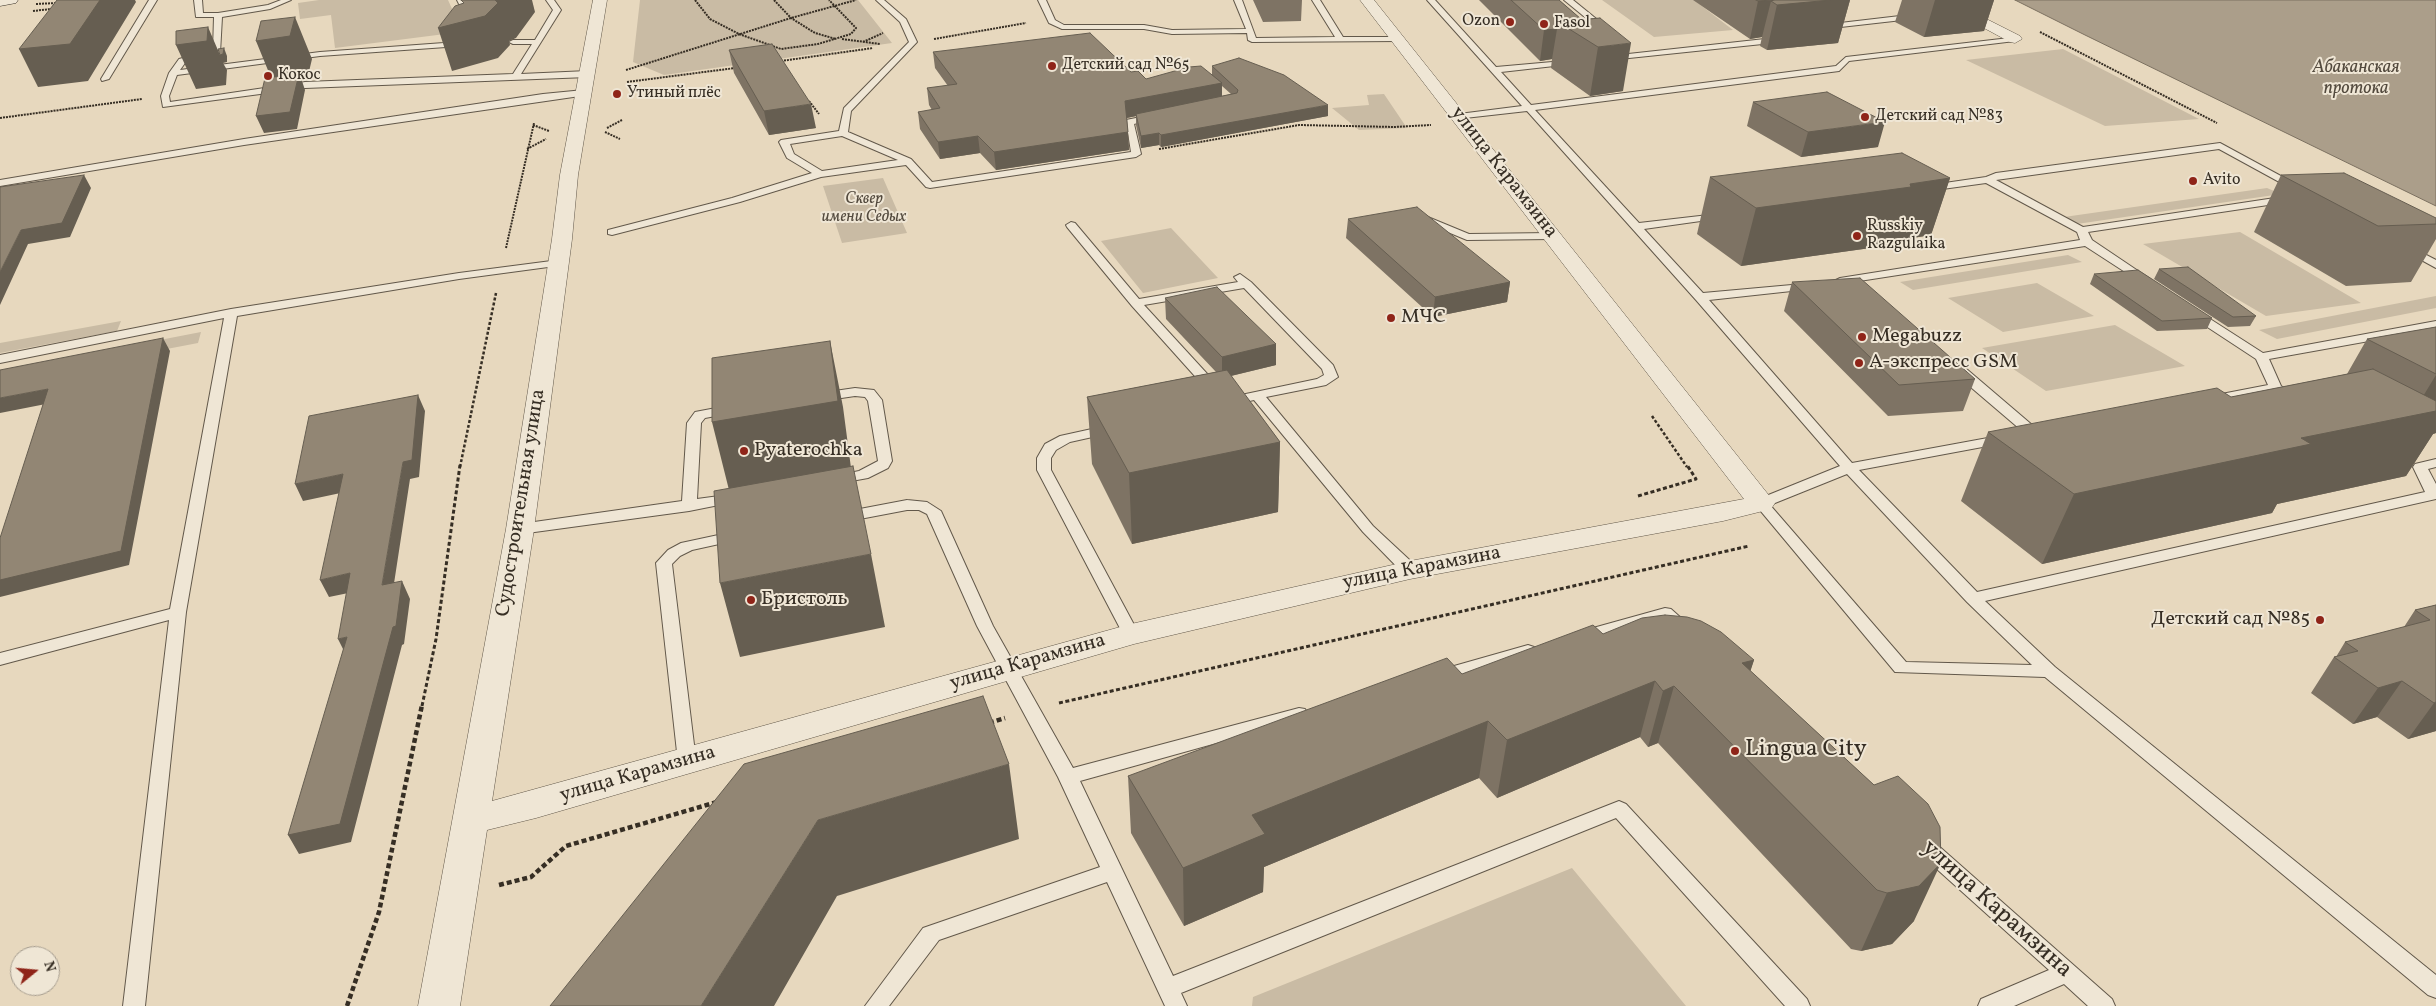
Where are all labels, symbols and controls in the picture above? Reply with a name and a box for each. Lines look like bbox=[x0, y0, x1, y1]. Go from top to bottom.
place label: Ozon bbox=[1462, 12, 1500, 32]
place label: Fasol bbox=[1554, 14, 1590, 34]
marker: Ozon bbox=[1504, 16, 1516, 28]
marker: Fasol bbox=[1538, 18, 1550, 30]
place label: Детский сад №65 bbox=[1062, 56, 1189, 76]
water label: Абаканская протока bbox=[2312, 58, 2400, 100]
marker: Детский сад №65 bbox=[1046, 60, 1058, 72]
place label: Кокос bbox=[278, 66, 321, 86]
marker: Кокос bbox=[262, 70, 274, 82]
place label: Утиный плёс bbox=[627, 84, 721, 104]
marker: Утиный плёс bbox=[611, 88, 623, 100]
street label: улица Карамзина bbox=[1444, 102, 1562, 244]
place label: Детский сад №83 bbox=[1875, 107, 2003, 127]
marker: Детский сад №83 bbox=[1859, 111, 1871, 123]
place label: Avito bbox=[2203, 171, 2241, 191]
marker: Avito bbox=[2187, 175, 2199, 187]
park label: Сквер имени Седых bbox=[821, 190, 907, 228]
place label: Russkiy Razgulaika bbox=[1867, 217, 1945, 255]
marker: Russkiy Razgulaika bbox=[1851, 230, 1863, 242]
place label: МЧС bbox=[1401, 306, 1446, 330]
marker: МЧС bbox=[1385, 312, 1397, 324]
place label: Megabuzz bbox=[1872, 325, 1962, 349]
marker: Megabuzz bbox=[1856, 331, 1868, 343]
place label: А-экспресс GSM bbox=[1869, 351, 2018, 375]
marker: А-экспресс GSM bbox=[1853, 357, 1865, 369]
street label: Судостроительная улица bbox=[492, 388, 552, 618]
place label: Pyaterochka bbox=[754, 439, 863, 463]
marker: Pyaterochka bbox=[738, 445, 750, 457]
street label: улица Карамзина bbox=[1341, 542, 1503, 596]
place label: Бристоль bbox=[761, 588, 848, 612]
marker: Бристоль bbox=[745, 594, 757, 606]
place label: Детский сад №85 bbox=[2151, 608, 2310, 632]
marker: Детский сад №85 bbox=[2314, 614, 2326, 626]
street label: улица Карамзина bbox=[947, 629, 1109, 697]
place label: Lingua City bbox=[1745, 737, 1867, 765]
street label: улица Карамзина bbox=[557, 741, 719, 809]
marker: Lingua City bbox=[1729, 745, 1741, 757]
street label: улица Карамзина bbox=[1915, 835, 2077, 985]
north arrow bbox=[10, 946, 60, 996]
text: N bbox=[38, 959, 59, 974]

